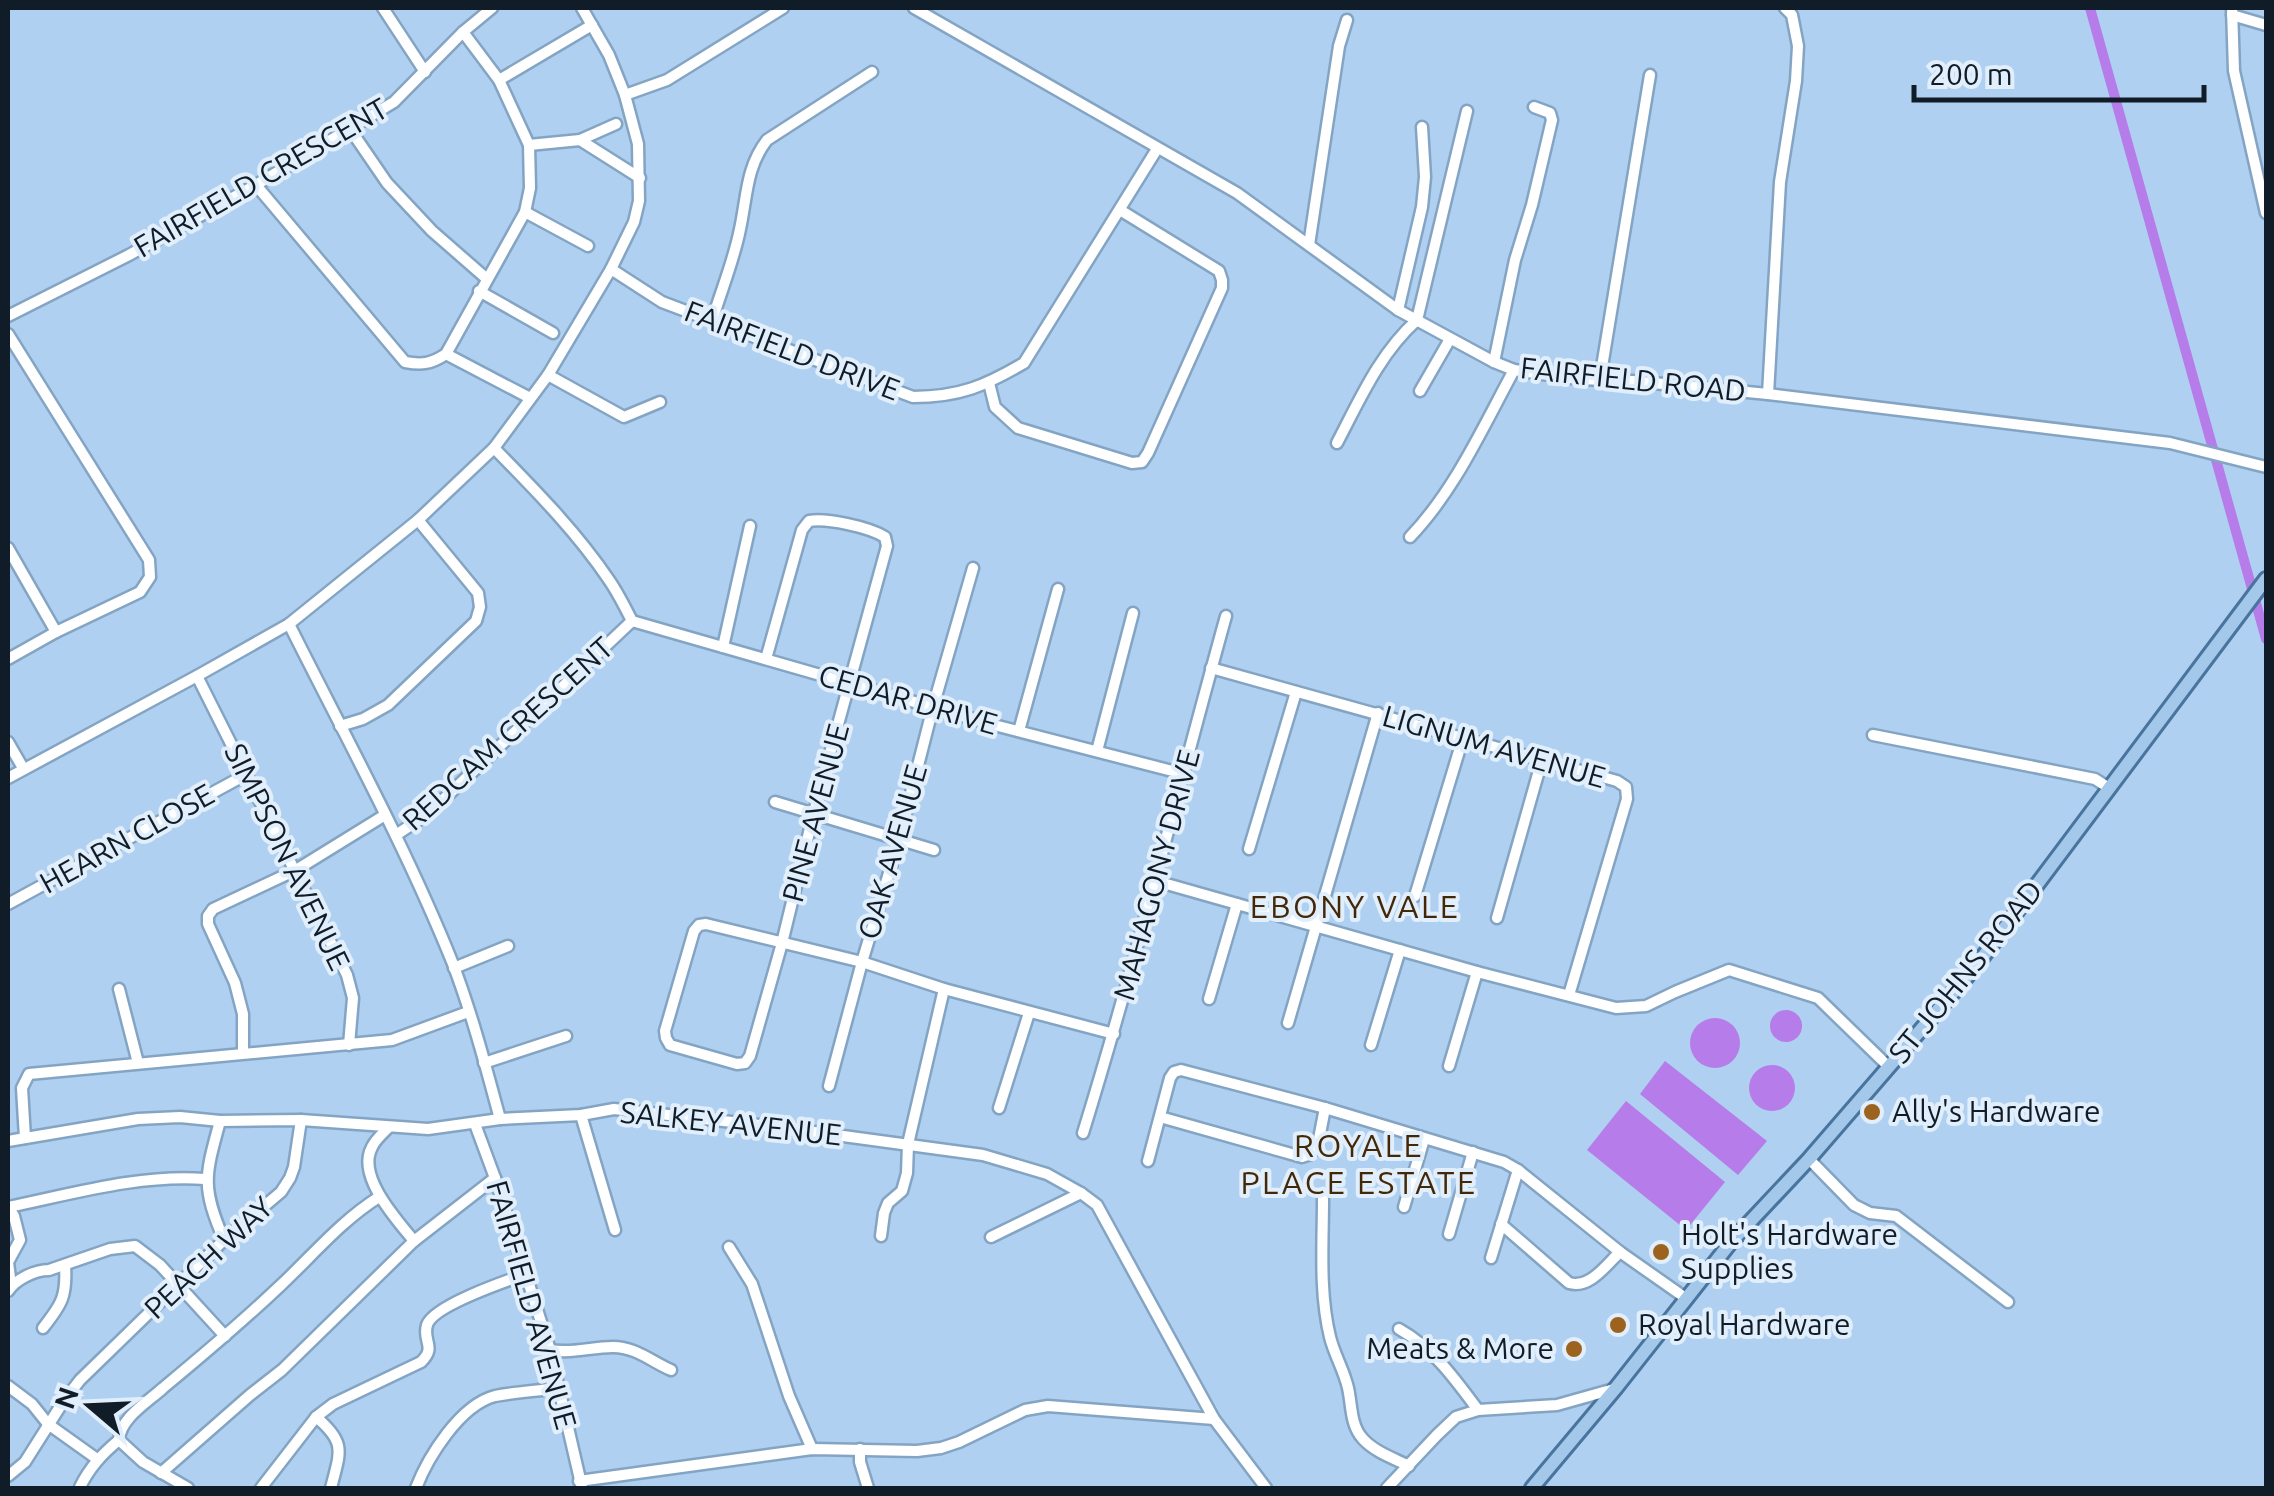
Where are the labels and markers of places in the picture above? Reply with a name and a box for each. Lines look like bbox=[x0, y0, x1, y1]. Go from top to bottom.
place label: Ally's Hardware bbox=[1892, 1094, 2101, 1128]
marker: Ally's Hardware bbox=[1861, 1101, 1883, 1123]
place label: Holt's Hardware Supplies bbox=[1681, 1217, 1898, 1285]
marker: Holt's Hardware Supplies bbox=[1650, 1241, 1672, 1263]
place label: Royal Hardware bbox=[1638, 1307, 1851, 1341]
marker: Royal Hardware bbox=[1607, 1314, 1629, 1336]
place label: Meats & More bbox=[1366, 1331, 1554, 1365]
marker: Meats & More bbox=[1563, 1338, 1585, 1360]

